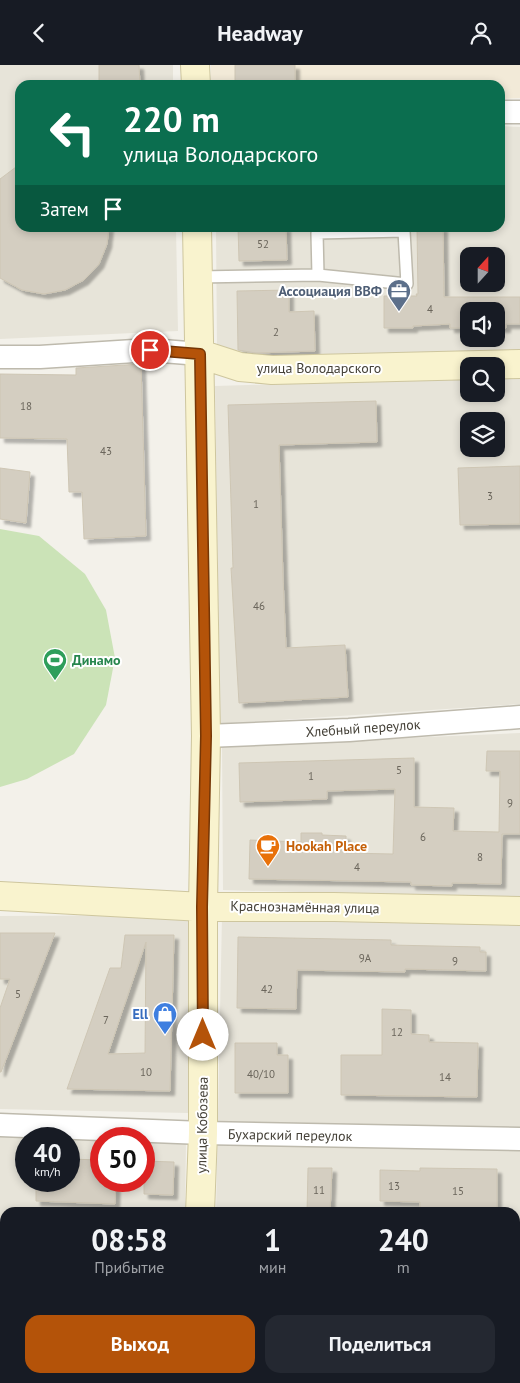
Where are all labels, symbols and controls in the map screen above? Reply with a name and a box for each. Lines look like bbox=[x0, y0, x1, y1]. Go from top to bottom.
icon: back bbox=[25, 19, 53, 47]
text: Headway bbox=[217, 19, 303, 47]
icon: person bbox=[467, 19, 495, 47]
text: 220 m bbox=[123, 96, 220, 142]
icon: left bbox=[40, 100, 105, 165]
text: улица Володарского bbox=[123, 140, 318, 168]
icon: arrive bbox=[99, 195, 127, 223]
text: Затем bbox=[40, 197, 89, 221]
house number: 52 bbox=[257, 237, 269, 251]
north arrow bbox=[460, 247, 505, 293]
map controls bbox=[460, 247, 505, 457]
office icon: Ассоциация ВВФ bbox=[386, 278, 412, 312]
place label: Ассоциация ВВФ bbox=[278, 282, 382, 300]
house number: 4 bbox=[427, 302, 433, 316]
button: sound bbox=[460, 302, 505, 347]
house number: 2 bbox=[273, 325, 279, 339]
pin bbox=[129, 329, 171, 371]
icon: arrive bbox=[136, 336, 164, 364]
button: search bbox=[460, 357, 505, 402]
street label: улица Володарского bbox=[257, 359, 381, 377]
house number: 18 bbox=[20, 399, 32, 413]
button: layers bbox=[460, 412, 505, 457]
house number: 43 bbox=[100, 444, 112, 458]
house number: 3 bbox=[487, 489, 493, 503]
house number: 1 bbox=[253, 497, 259, 511]
house number: 46 bbox=[253, 599, 265, 613]
sports icon: Динамо bbox=[42, 647, 68, 681]
place label: Динамо bbox=[72, 651, 121, 669]
street label: Хлебный переулок bbox=[305, 715, 421, 741]
house number: 5 bbox=[396, 763, 402, 777]
house number: 1 bbox=[308, 769, 314, 783]
house number: 9 bbox=[507, 796, 513, 810]
house number: 6 bbox=[420, 830, 426, 844]
cafe icon: Hookah Place bbox=[255, 833, 281, 867]
place label: Hookah Place bbox=[286, 837, 367, 855]
house number: 8 bbox=[477, 850, 483, 864]
house number: 4 bbox=[354, 860, 360, 874]
street label: Краснознамённая улица bbox=[230, 897, 380, 917]
house number: 9А bbox=[359, 951, 372, 965]
house number: 9 bbox=[452, 954, 458, 968]
house number: 42 bbox=[261, 982, 273, 996]
house number: 5 bbox=[15, 987, 21, 1001]
shop icon: Ell bbox=[152, 1001, 178, 1035]
place label: Ell bbox=[132, 1005, 149, 1023]
position arrow bbox=[176, 1008, 228, 1060]
house number: 7 bbox=[103, 1013, 109, 1027]
house number: 12 bbox=[391, 1025, 403, 1039]
house number: 10 bbox=[140, 1065, 152, 1079]
house number: 40/10 bbox=[247, 1067, 275, 1081]
house number: 14 bbox=[439, 1070, 451, 1084]
street label: улица Кобозева bbox=[192, 1076, 212, 1174]
street label: Бухарский переулок bbox=[228, 1125, 353, 1145]
speed limit sign: 50 bbox=[90, 1127, 155, 1192]
text: 40 bbox=[33, 1137, 62, 1169]
text: km/h bbox=[34, 1164, 61, 1179]
house number: 13 bbox=[388, 1179, 400, 1193]
house number: 11 bbox=[313, 1183, 325, 1197]
house number: 15 bbox=[452, 1184, 464, 1198]
text: 08:58 bbox=[91, 1220, 167, 1259]
text: 1 bbox=[264, 1220, 281, 1259]
text: 240 bbox=[378, 1220, 429, 1259]
text: Прибытие bbox=[94, 1257, 165, 1277]
text: мин bbox=[259, 1257, 286, 1277]
text: m bbox=[397, 1257, 410, 1277]
button: Выход bbox=[25, 1315, 255, 1373]
button: Поделиться bbox=[265, 1315, 495, 1373]

